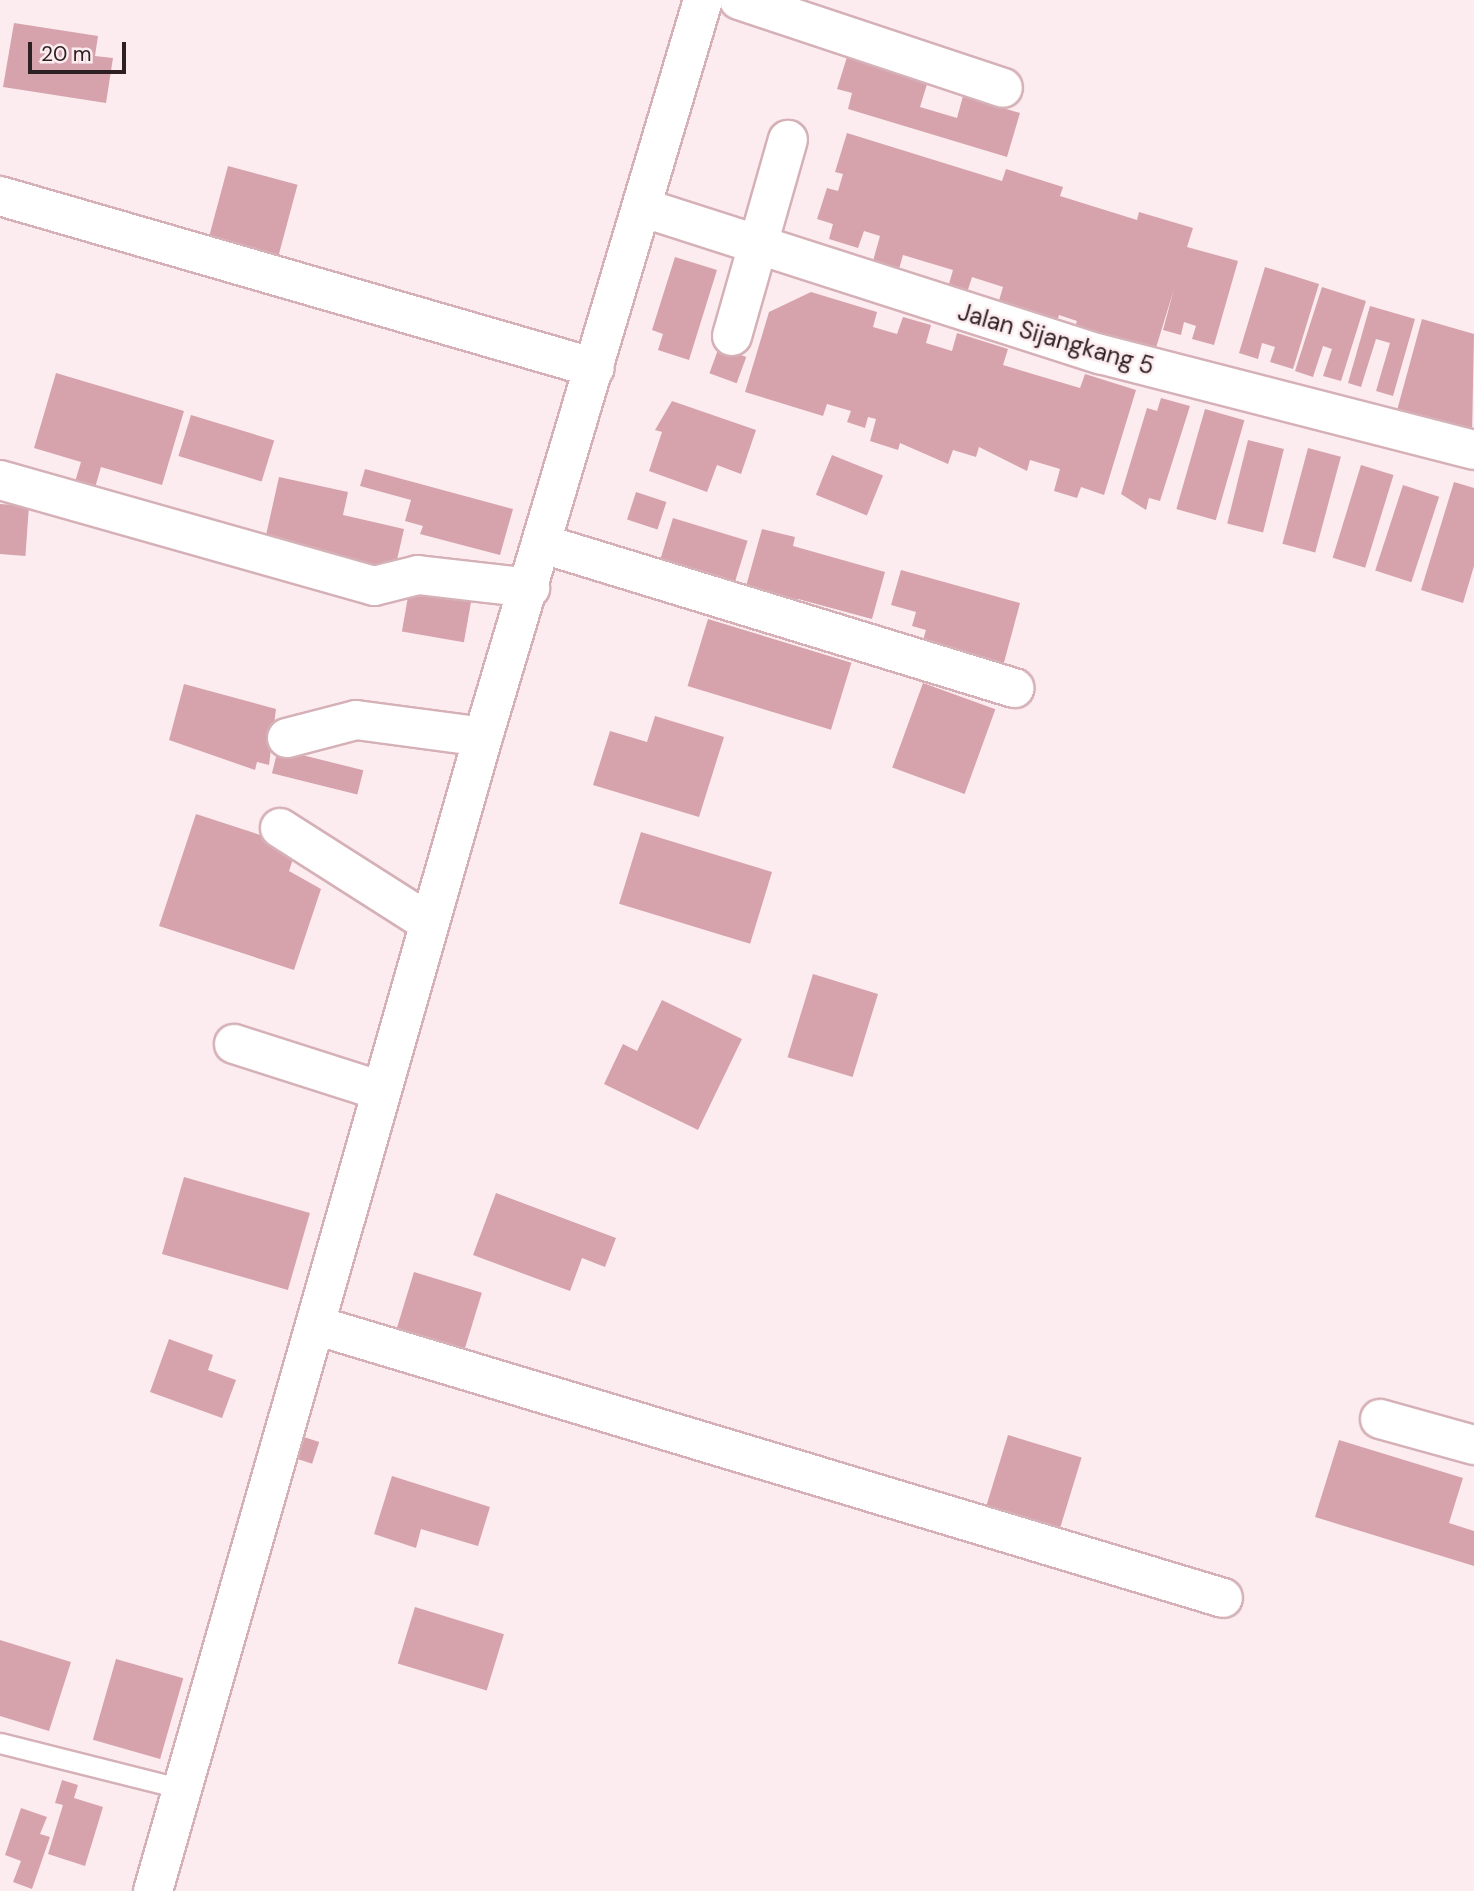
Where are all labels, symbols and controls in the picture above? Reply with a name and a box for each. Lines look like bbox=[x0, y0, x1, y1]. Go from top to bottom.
scale bar bbox=[32, 28, 130, 72]
text: 20 m bbox=[41, 40, 92, 68]
street label: Jalan Sijangkang 5 bbox=[955, 297, 1157, 381]

